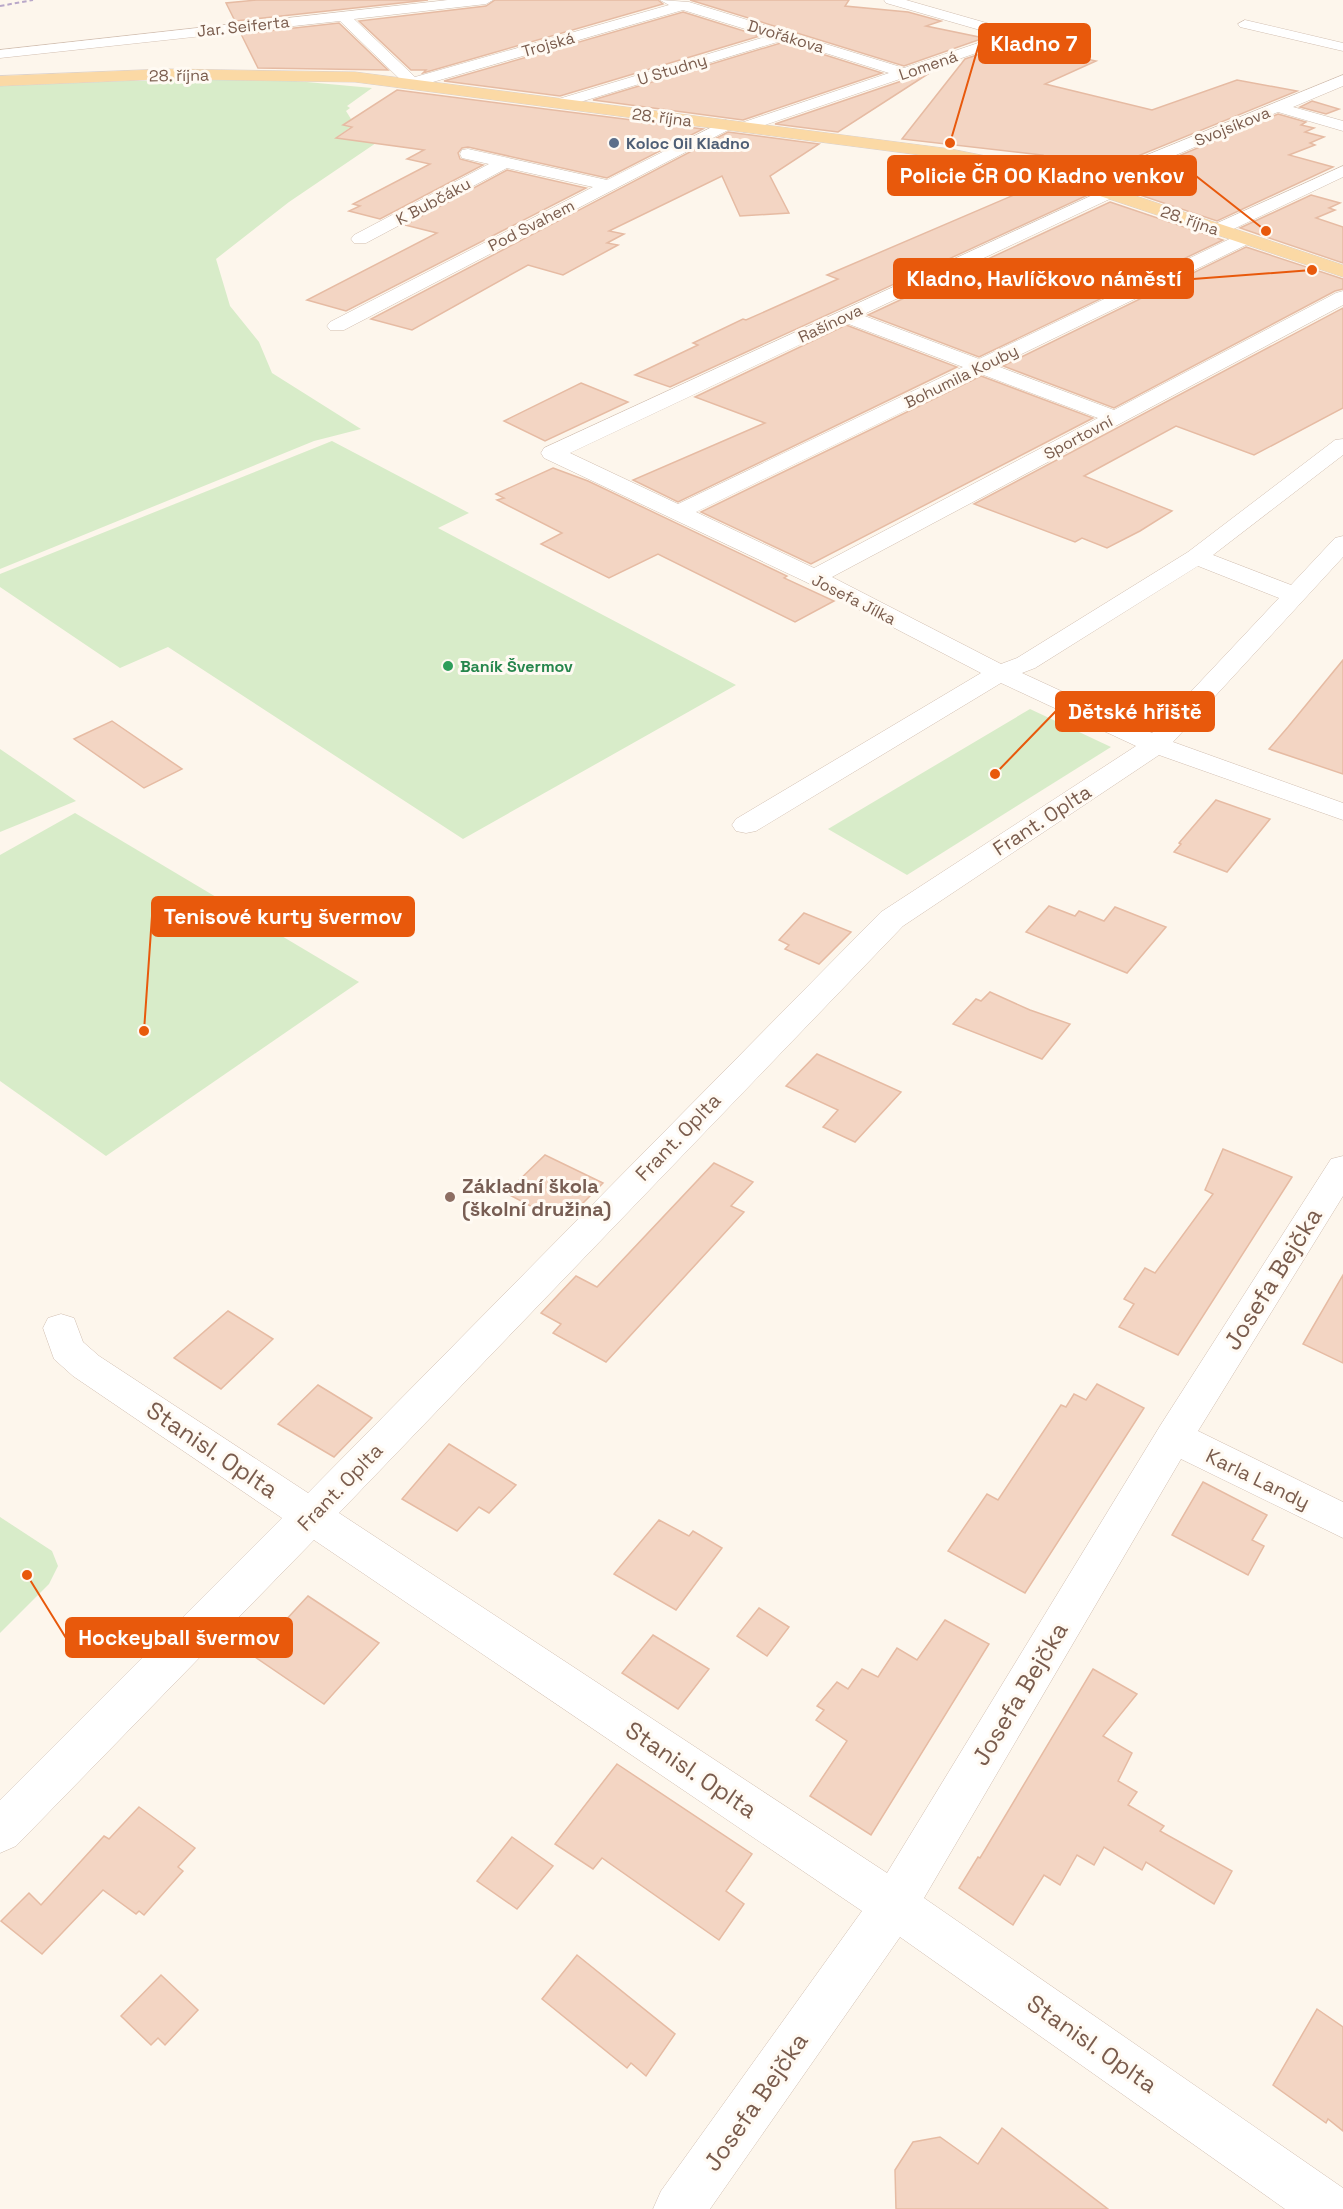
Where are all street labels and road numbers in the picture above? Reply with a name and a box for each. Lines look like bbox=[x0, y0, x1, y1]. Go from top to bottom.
street label: Jar. Seiferta bbox=[196, 11, 290, 42]
street label: Dvořákova bbox=[745, 15, 827, 58]
street label: Trojská bbox=[519, 27, 577, 62]
street label: Lomená bbox=[896, 46, 960, 85]
street label: U Studny bbox=[635, 49, 709, 90]
street label: 28. října bbox=[149, 64, 209, 87]
street label: Svojsíkova bbox=[1191, 102, 1273, 151]
street label: 28. října bbox=[631, 103, 693, 132]
street label: K Bubčáku bbox=[392, 173, 474, 230]
street label: Pod Svahem bbox=[485, 195, 578, 256]
street label: 28. října bbox=[1158, 201, 1222, 240]
street label: Rašínova bbox=[795, 299, 866, 347]
street label: Bohumila Kouby bbox=[901, 340, 1022, 413]
street label: Sportovní bbox=[1040, 411, 1116, 464]
street label: Josefa Jílka bbox=[808, 569, 899, 630]
street label: Frant. Oplta bbox=[988, 779, 1096, 861]
street label: Frant. Oplta bbox=[630, 1088, 726, 1186]
street label: Josefa Bejčka bbox=[1217, 1202, 1329, 1356]
street label: Stanisl. Oplta bbox=[141, 1394, 284, 1505]
street label: Frant. Oplta bbox=[292, 1438, 388, 1536]
street label: Karla Landy bbox=[1202, 1443, 1314, 1515]
street label: Josefa Bejčka bbox=[965, 1616, 1075, 1771]
street label: Stanisl. Oplta bbox=[620, 1714, 763, 1825]
street label: Stanisl. Oplta bbox=[1021, 1987, 1164, 2100]
street label: Josefa Bejčka bbox=[696, 2026, 815, 2177]

